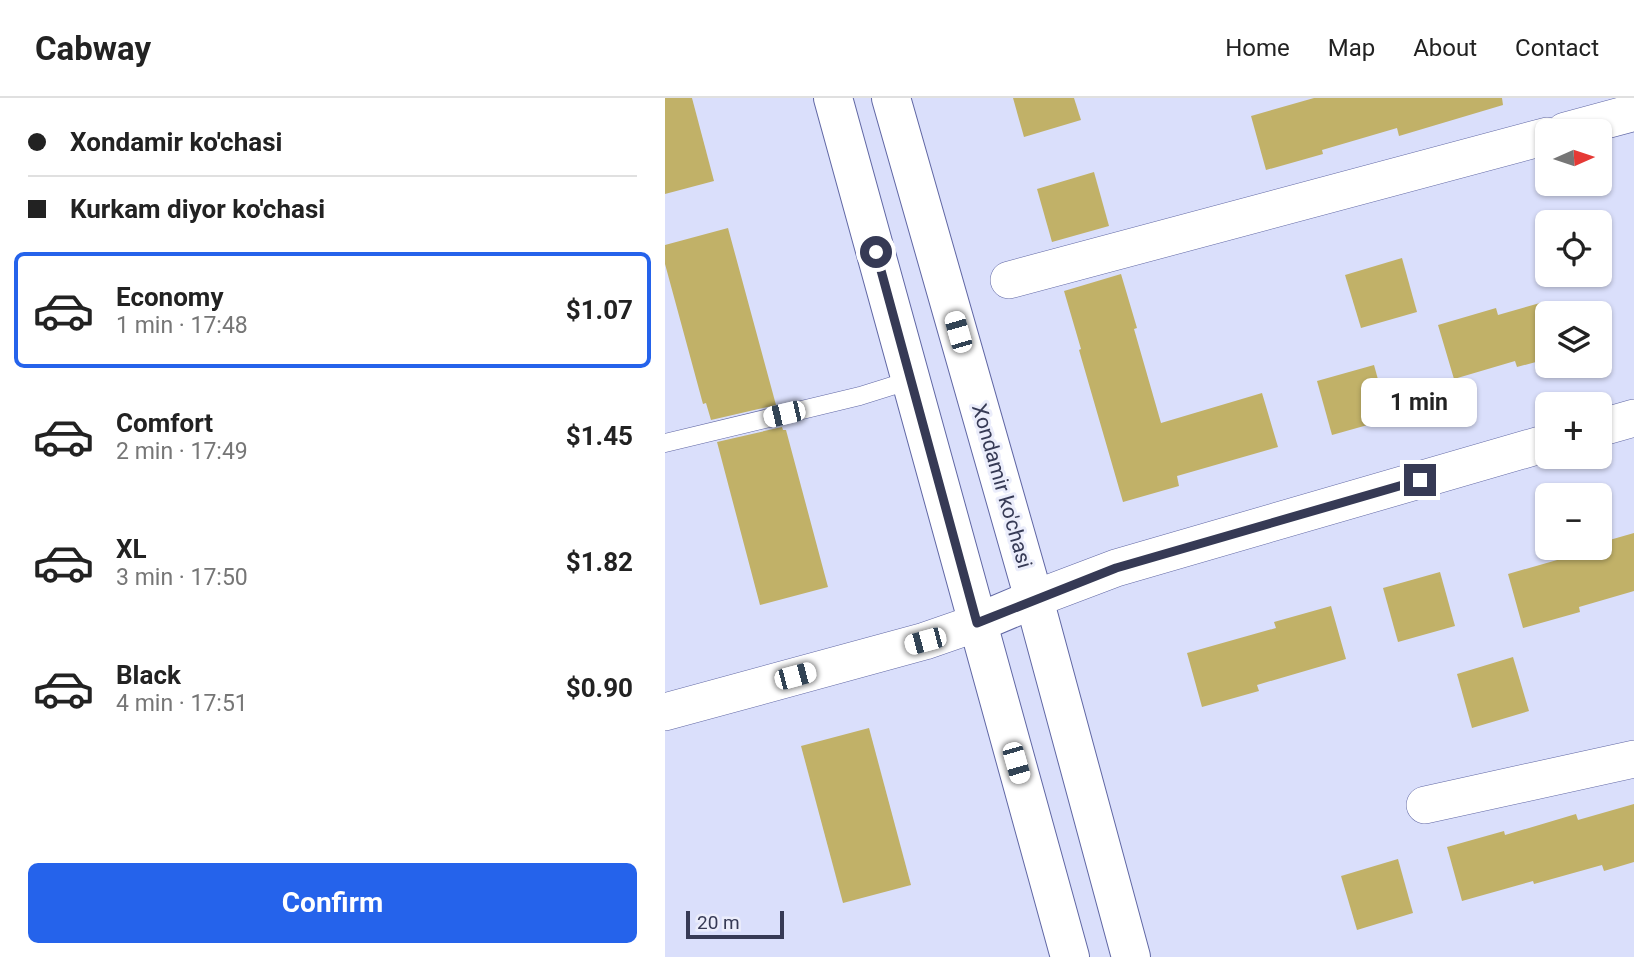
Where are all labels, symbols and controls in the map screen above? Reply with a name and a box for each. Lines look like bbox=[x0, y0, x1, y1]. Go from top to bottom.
text: Cabway bbox=[35, 29, 151, 68]
text: Home bbox=[1225, 34, 1290, 62]
text: Map bbox=[1328, 34, 1375, 62]
text: About bbox=[1413, 34, 1477, 62]
text: Contact bbox=[1515, 34, 1599, 62]
north arrow bbox=[1535, 119, 1612, 196]
map controls bbox=[1535, 119, 1612, 560]
text: Xondamir ko'chasi bbox=[70, 127, 282, 157]
text: Kurkam diyor ko'chasi bbox=[70, 194, 325, 224]
button: locate bbox=[1535, 210, 1612, 287]
route start bbox=[860, 236, 892, 268]
icon: car bbox=[32, 279, 95, 342]
text: Economy bbox=[116, 282, 223, 312]
text: $1.07 bbox=[566, 295, 633, 325]
button: layers bbox=[1535, 301, 1612, 378]
car bbox=[943, 309, 974, 355]
text: 1 min · 17:48 bbox=[116, 312, 248, 339]
callout: 1 min bbox=[1362, 378, 1478, 428]
text: 1 min bbox=[1390, 389, 1448, 416]
button: + bbox=[1535, 392, 1612, 469]
car bbox=[762, 399, 807, 429]
street label: Xondamir ko'chasi bbox=[967, 401, 1037, 571]
icon: car bbox=[32, 405, 95, 468]
text: Comfort bbox=[116, 408, 213, 438]
text: $1.45 bbox=[566, 421, 633, 451]
text: 2 min · 17:49 bbox=[116, 438, 248, 465]
route end bbox=[1404, 464, 1436, 496]
button: − bbox=[1535, 483, 1612, 560]
icon: car bbox=[32, 531, 95, 594]
text: XL bbox=[116, 534, 147, 564]
text: $1.82 bbox=[566, 547, 633, 577]
text: 3 min · 17:50 bbox=[116, 564, 248, 591]
car bbox=[902, 625, 949, 657]
icon: car bbox=[32, 657, 95, 720]
text: Black bbox=[116, 660, 181, 690]
car bbox=[772, 660, 819, 692]
text: $0.90 bbox=[566, 673, 633, 703]
text: 4 min · 17:51 bbox=[116, 690, 248, 717]
car bbox=[1001, 740, 1032, 786]
button: Confirm bbox=[28, 863, 637, 943]
scale bar bbox=[686, 908, 784, 940]
text: 20 m bbox=[697, 911, 740, 934]

